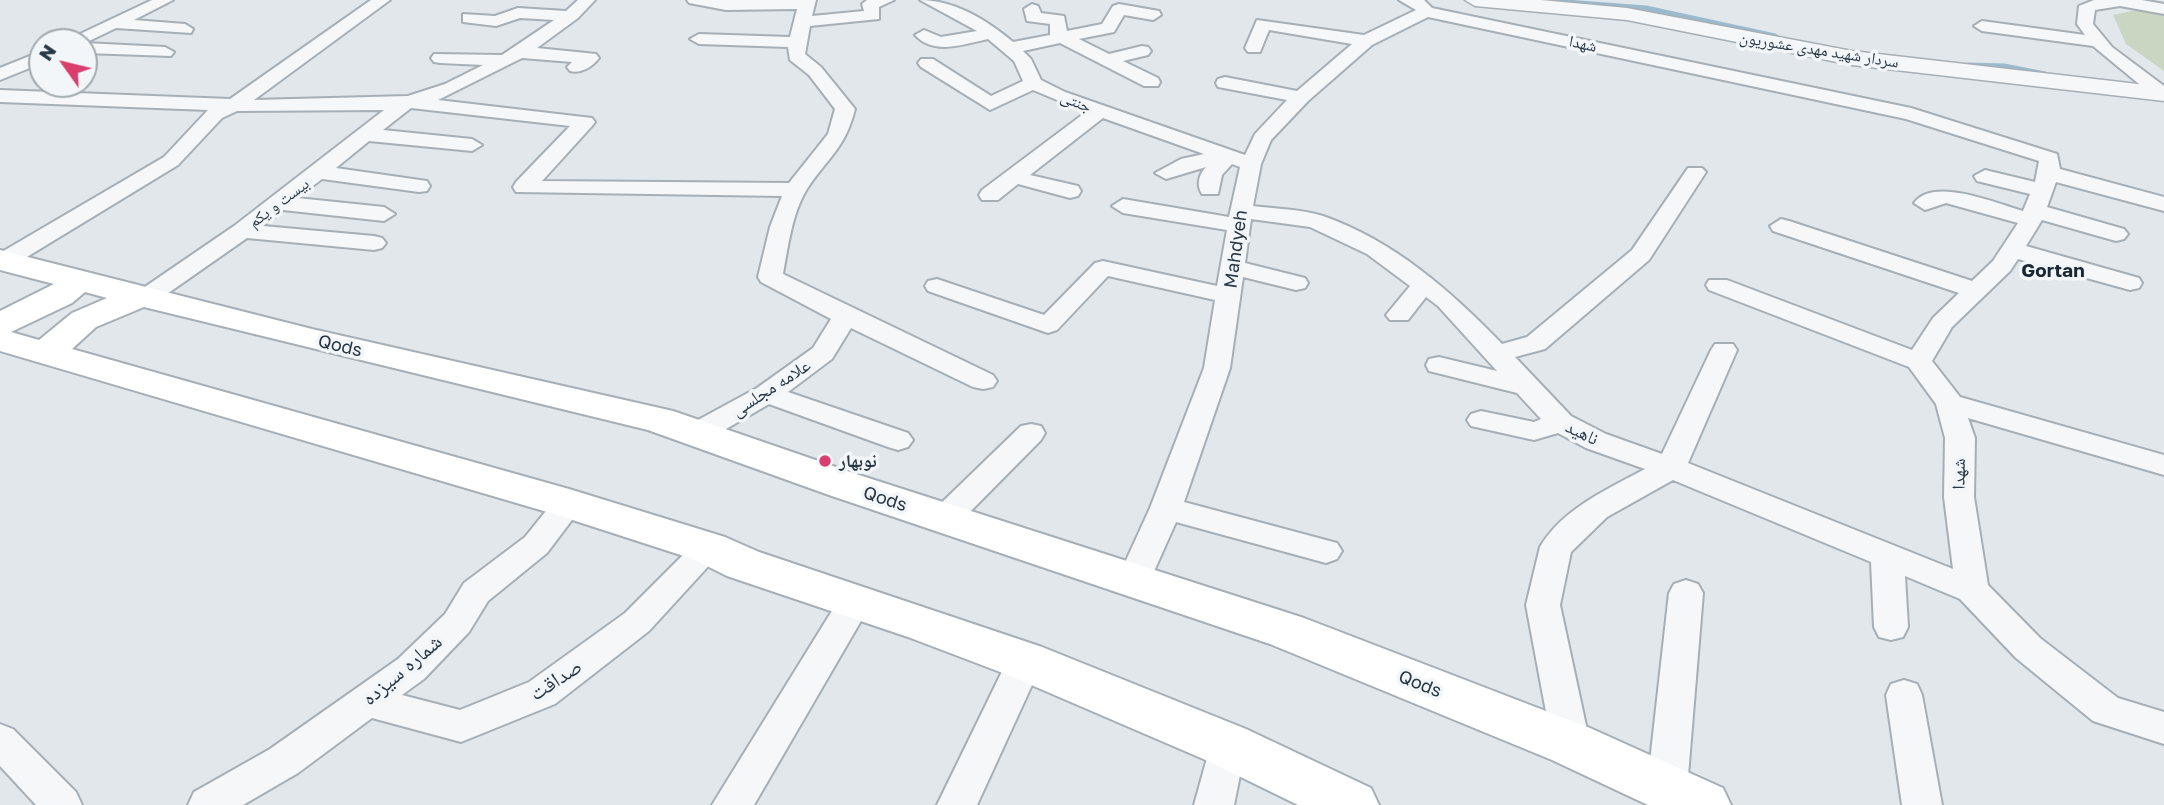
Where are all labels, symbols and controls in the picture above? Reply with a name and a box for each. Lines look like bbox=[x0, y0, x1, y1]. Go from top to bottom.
north arrow bbox=[28, 28, 98, 98]
street label: سردار شهید مهدی عشوریون bbox=[1738, 28, 1900, 72]
street label: شهدا bbox=[1567, 32, 1599, 56]
text: N bbox=[33, 40, 60, 65]
street label: جنتی bbox=[1058, 87, 1094, 117]
street label: بیست و یکم bbox=[245, 174, 313, 232]
street label: Mahdyeh bbox=[1220, 208, 1252, 290]
district label: Gortan bbox=[2021, 260, 2085, 282]
street label: Qods bbox=[316, 330, 364, 362]
street label: علامه مجلسی bbox=[727, 354, 815, 422]
street label: ناهید bbox=[1562, 416, 1602, 450]
place label: نوبهار bbox=[839, 450, 877, 472]
marker: نوبهار bbox=[817, 453, 833, 469]
street label: شهدا bbox=[1948, 458, 1970, 490]
street label: Qods bbox=[860, 482, 910, 516]
street label: شماره سیزده bbox=[357, 629, 447, 711]
street label: صداقت bbox=[525, 654, 587, 706]
street label: Qods bbox=[1395, 666, 1445, 702]

